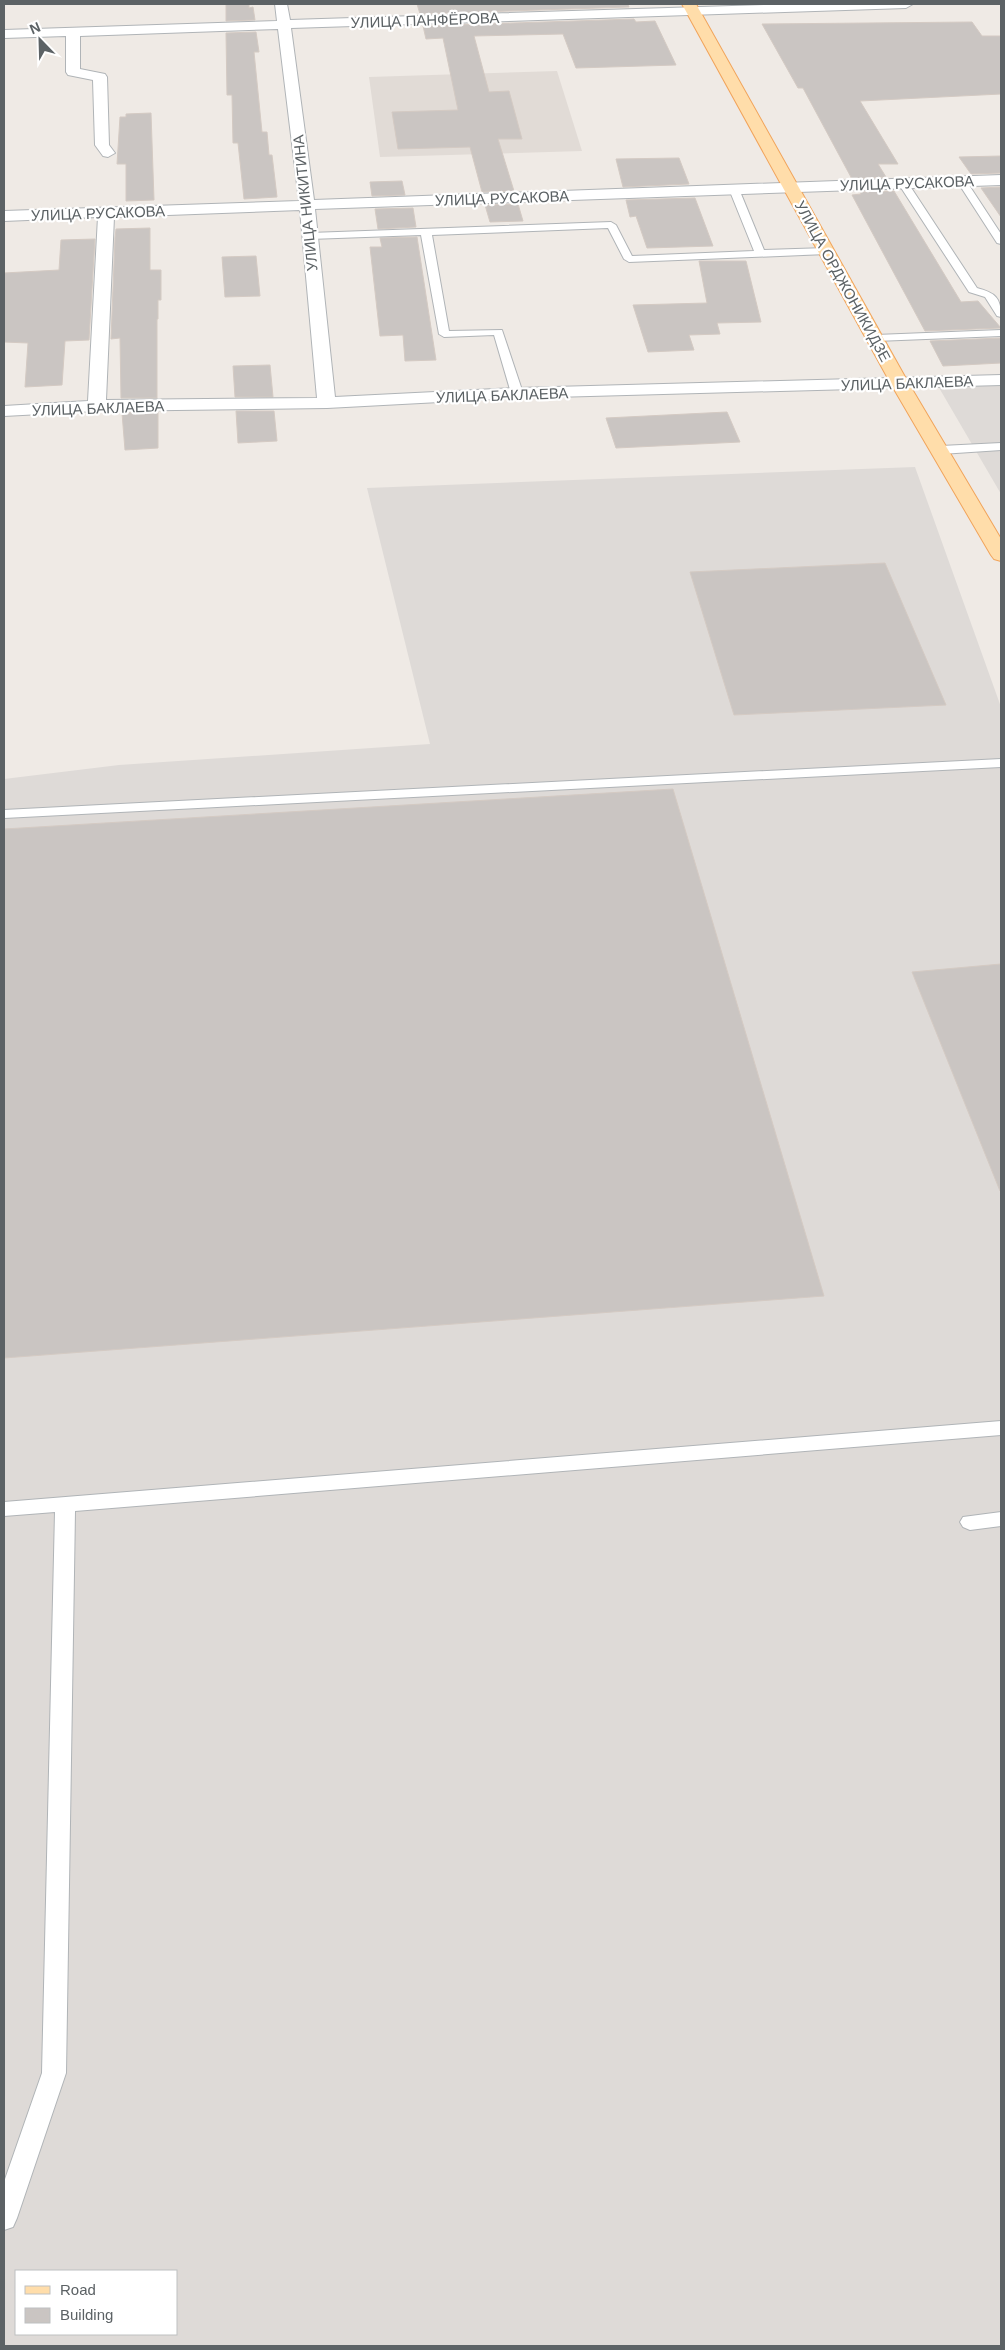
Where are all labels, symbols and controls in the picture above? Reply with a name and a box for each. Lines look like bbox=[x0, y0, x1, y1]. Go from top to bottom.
street label: УЛИЦА ПАНФЁРОВА bbox=[350, 9, 500, 31]
north arrow bbox=[15, 15, 65, 65]
text: N bbox=[27, 19, 43, 37]
street label: УЛИЦА НИКИТИНА bbox=[289, 134, 321, 272]
street label: УЛИЦА РУСАКОВА bbox=[840, 172, 974, 194]
street label: УЛИЦА РУСАКОВА bbox=[435, 187, 569, 209]
street label: УЛИЦА ОРДЖОНИКИДЗЕ bbox=[792, 198, 894, 364]
street label: УЛИЦА РУСАКОВА bbox=[31, 202, 165, 224]
street label: УЛИЦА БАКЛАЕВА bbox=[840, 372, 974, 394]
street label: УЛИЦА БАКЛАЕВА bbox=[435, 384, 569, 406]
street label: УЛИЦА БАКЛАЕВА bbox=[31, 397, 165, 419]
legend bbox=[15, 2270, 178, 2335]
text: Road bbox=[60, 2281, 96, 2298]
text: Building bbox=[60, 2306, 113, 2323]

